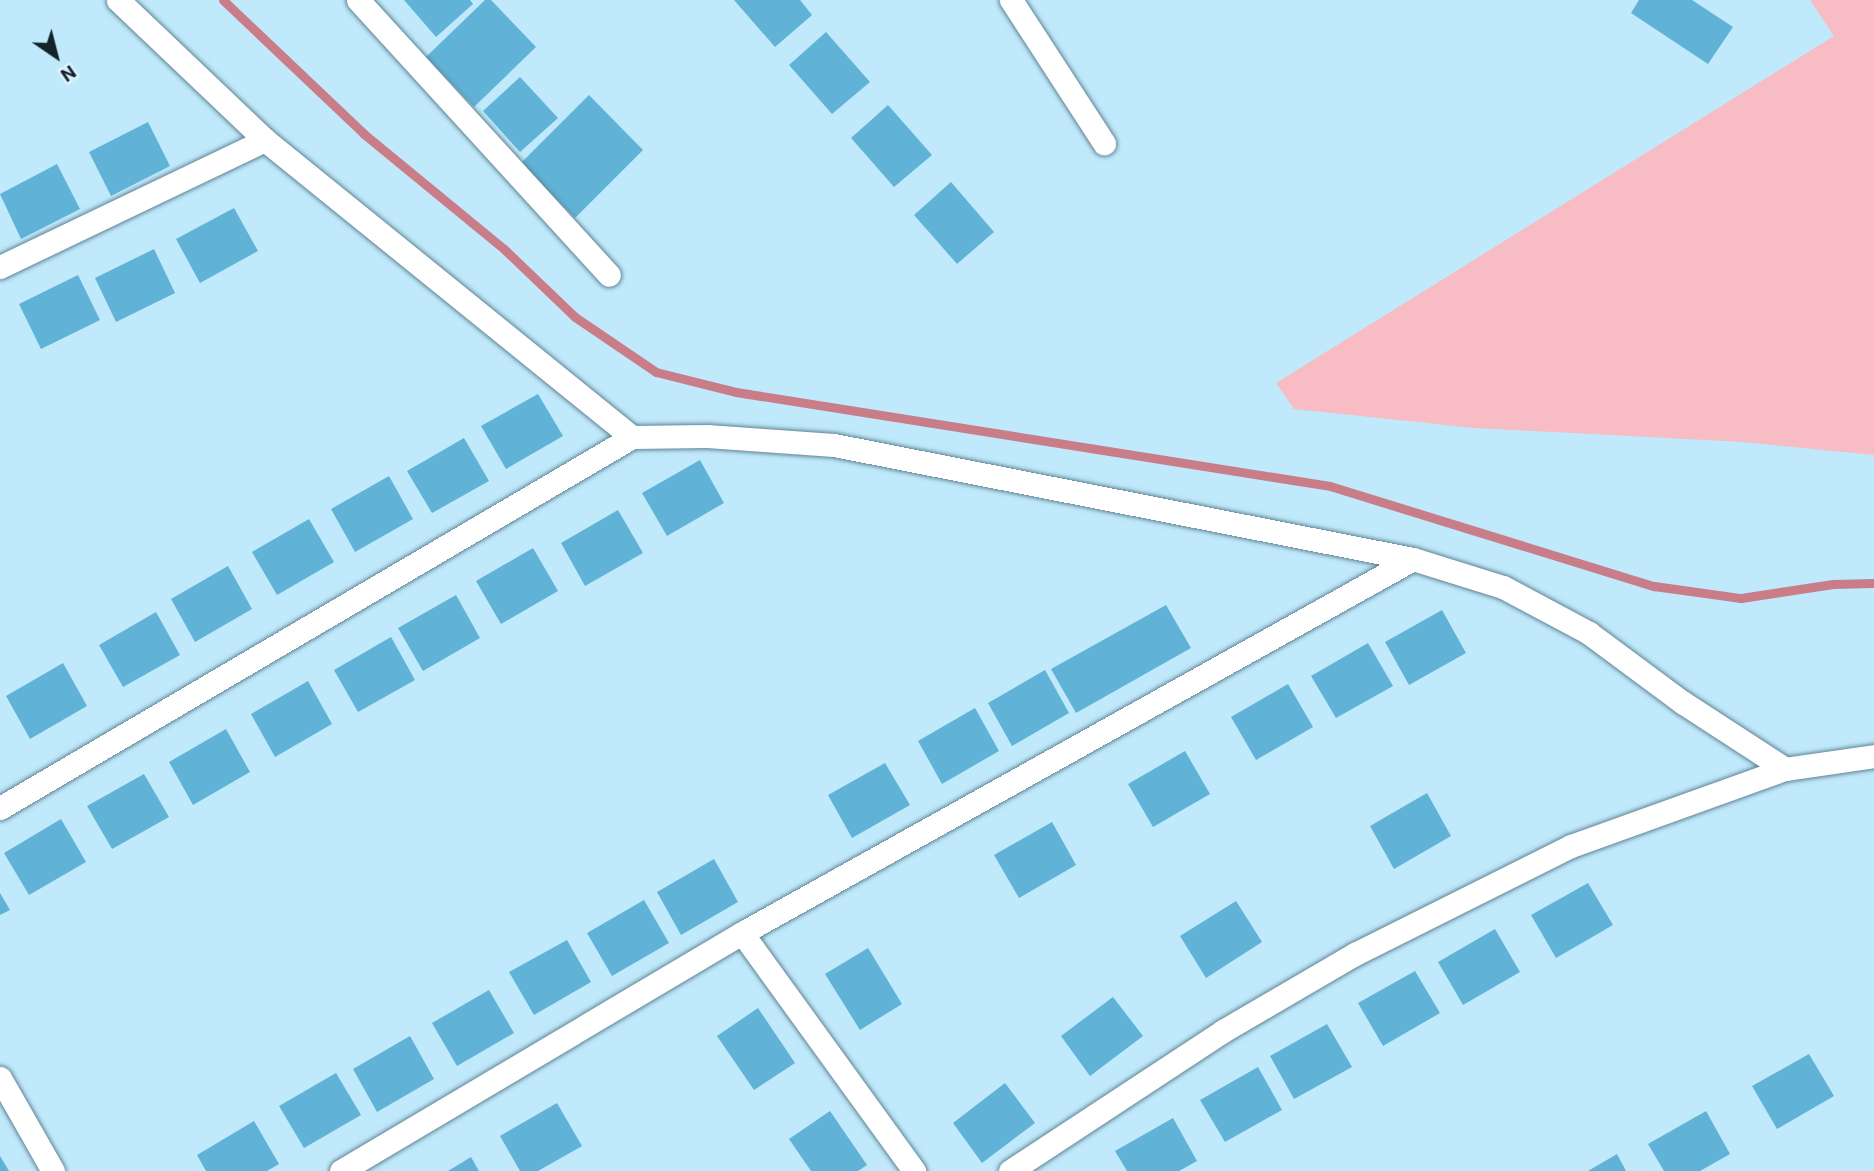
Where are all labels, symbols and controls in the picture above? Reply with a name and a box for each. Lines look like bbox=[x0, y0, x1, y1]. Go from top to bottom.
north arrow bbox=[21, 21, 91, 91]
text: N bbox=[56, 60, 80, 87]

